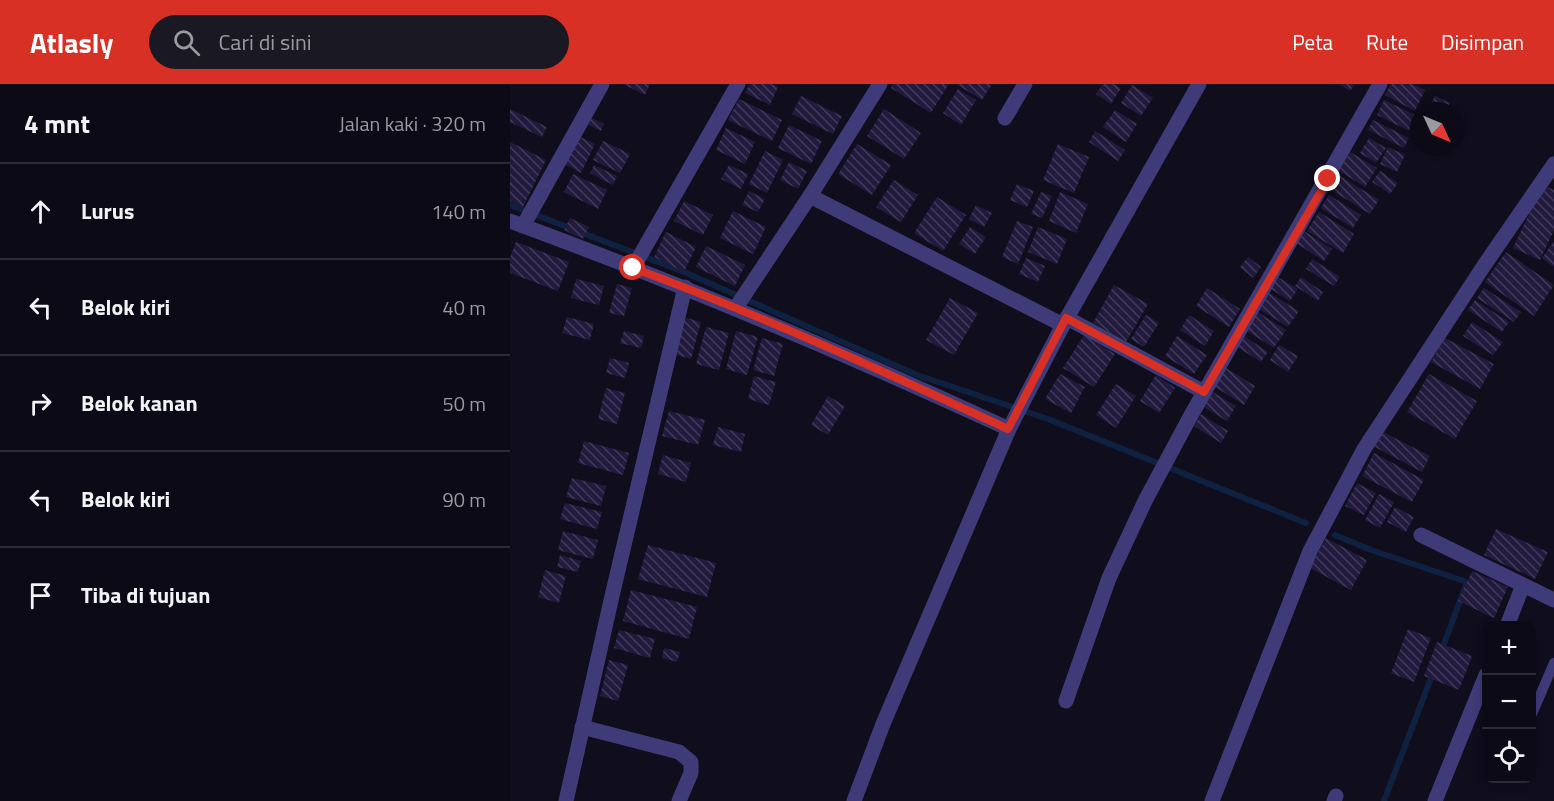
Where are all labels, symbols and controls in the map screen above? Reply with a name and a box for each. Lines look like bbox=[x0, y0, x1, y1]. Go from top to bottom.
search box bbox=[149, 15, 569, 69]
text: Atlasly bbox=[30, 21, 113, 64]
text: Cari di sini bbox=[218, 25, 312, 59]
icon: search bbox=[170, 26, 203, 59]
text: Peta bbox=[1292, 26, 1333, 58]
text: Rute bbox=[1366, 26, 1408, 58]
text: Disimpan bbox=[1441, 26, 1524, 58]
north arrow bbox=[1410, 102, 1464, 156]
text: 4 mnt bbox=[24, 104, 90, 143]
text: Jalan kaki · 320 m bbox=[339, 108, 486, 139]
route end bbox=[1314, 165, 1340, 191]
text: Lurus bbox=[81, 194, 134, 228]
icon: ahead bbox=[24, 195, 57, 228]
text: 140 m bbox=[431, 196, 486, 227]
route start bbox=[619, 254, 645, 280]
text: Belok kiri bbox=[81, 290, 170, 324]
icon: left bbox=[24, 291, 57, 324]
text: 40 m bbox=[442, 292, 486, 323]
text: Belok kanan bbox=[81, 386, 198, 420]
icon: right bbox=[24, 387, 57, 420]
text: 50 m bbox=[442, 388, 486, 419]
text: Belok kiri bbox=[81, 482, 170, 516]
icon: left bbox=[24, 483, 57, 516]
text: 90 m bbox=[442, 484, 486, 515]
text: Tiba di tujuan bbox=[81, 578, 210, 612]
icon: arrive bbox=[24, 579, 57, 612]
map controls bbox=[1482, 621, 1536, 783]
button: + bbox=[1482, 621, 1536, 675]
button: − bbox=[1482, 675, 1536, 729]
button: locate bbox=[1482, 729, 1536, 783]

